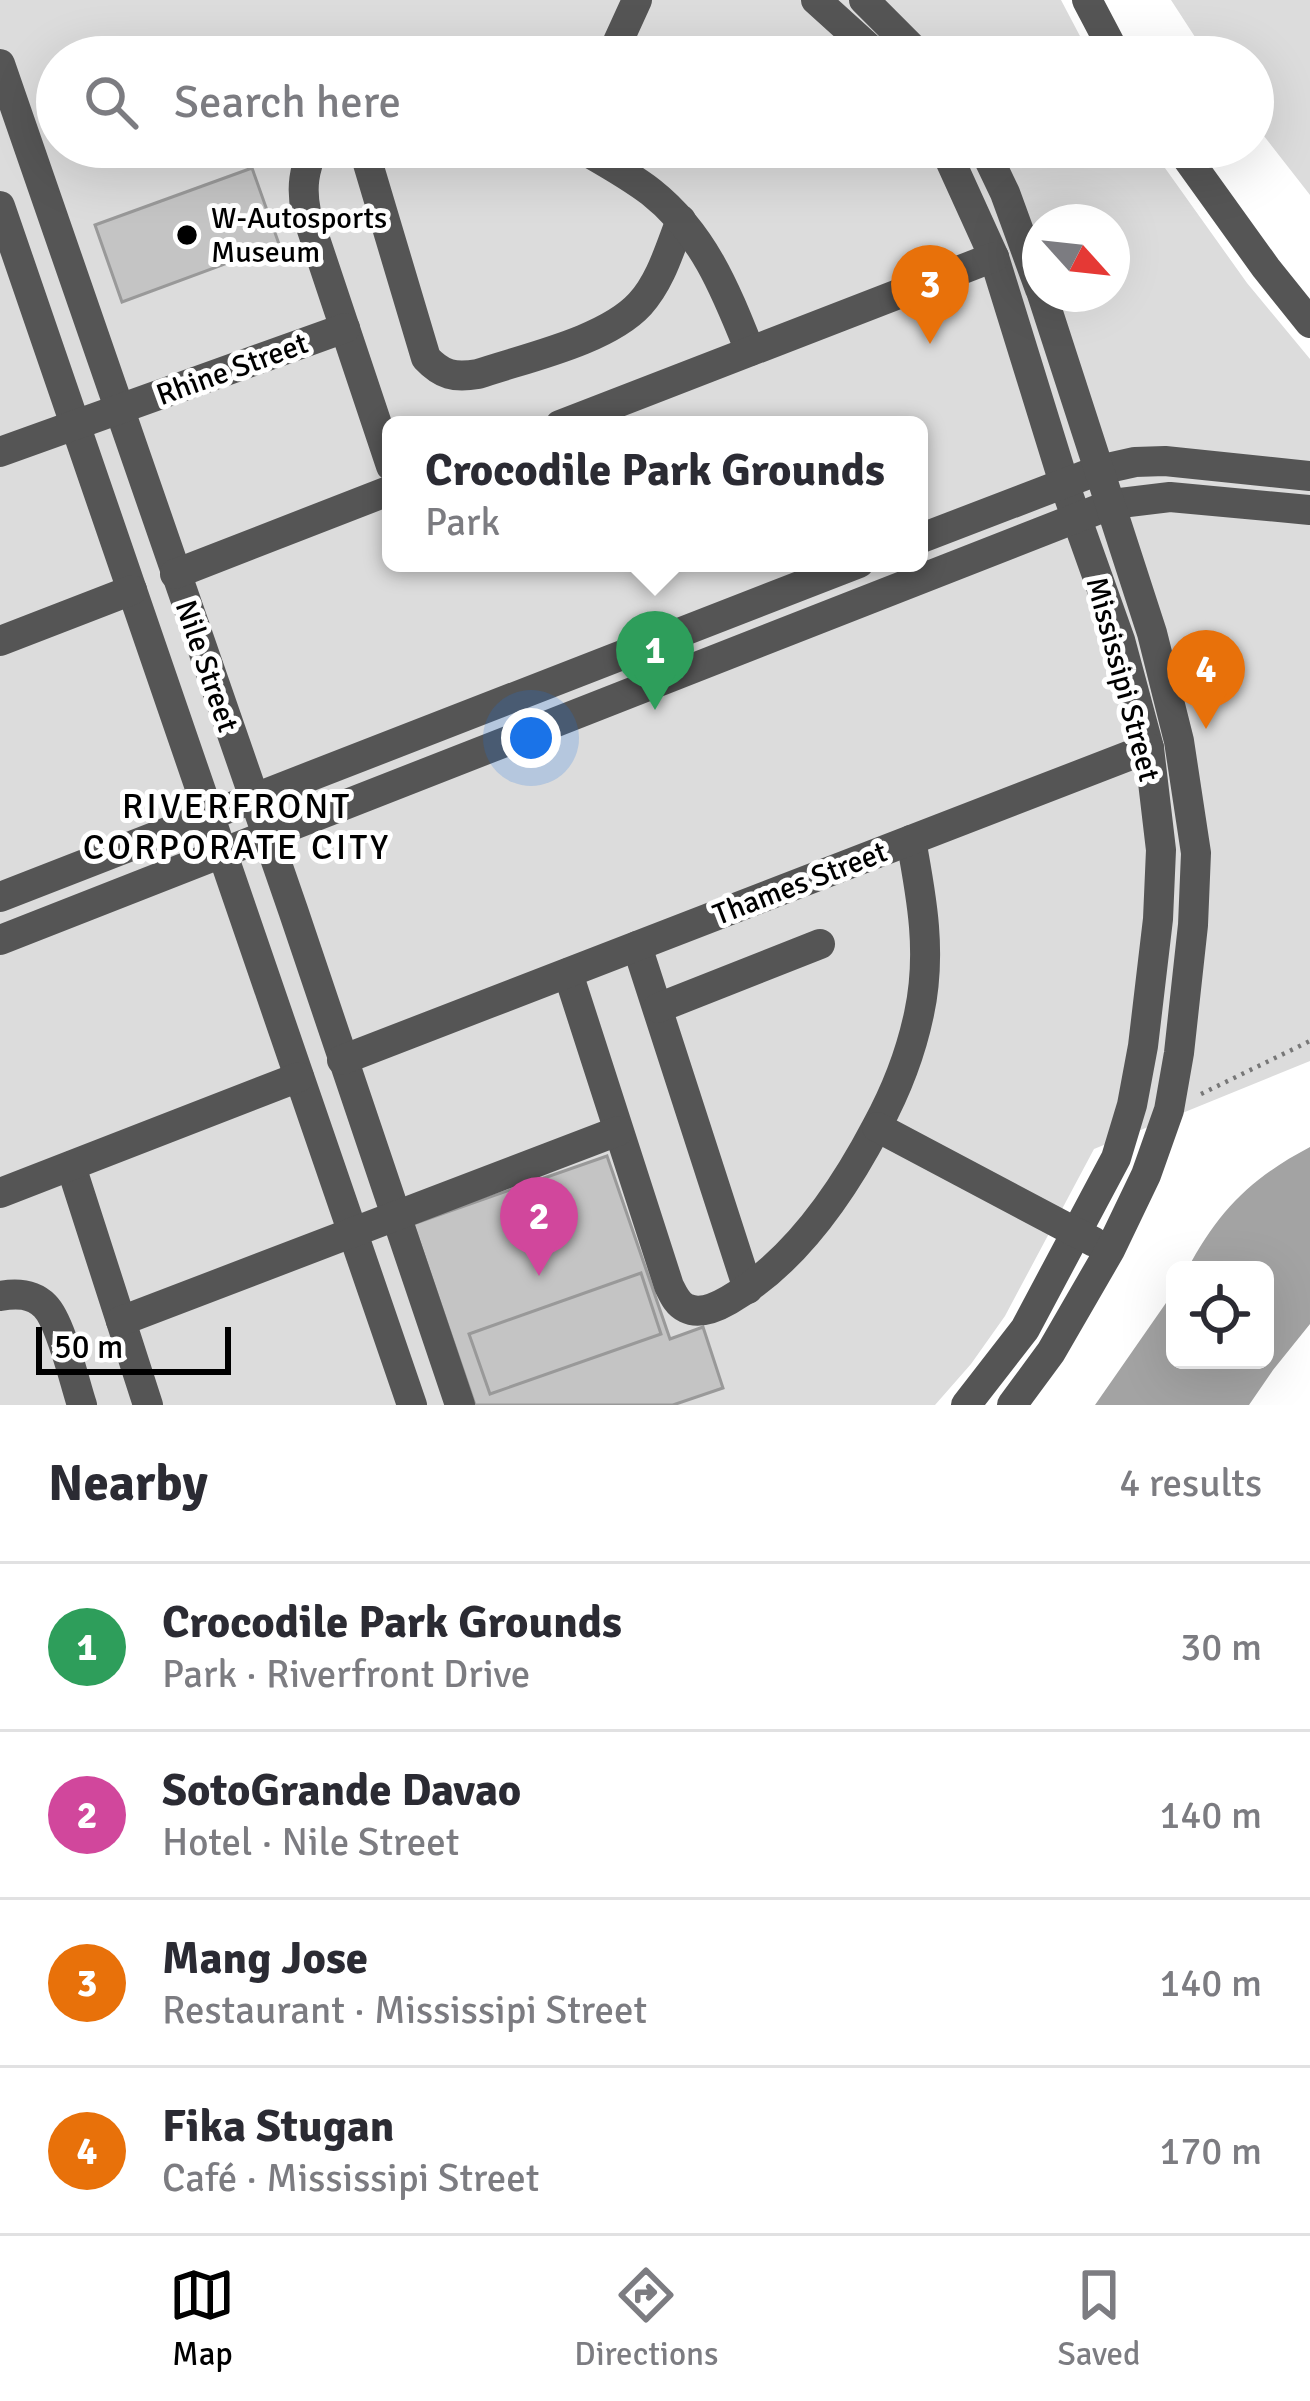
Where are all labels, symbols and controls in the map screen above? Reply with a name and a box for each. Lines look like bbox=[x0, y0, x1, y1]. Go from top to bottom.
search box bbox=[36, 36, 1274, 168]
icon: search bbox=[78, 69, 144, 135]
text: Search here bbox=[174, 75, 401, 130]
place label: W-Autosports Museum bbox=[211, 200, 387, 271]
north arrow bbox=[1022, 204, 1130, 312]
marker: W-Autosports Museum bbox=[174, 222, 200, 248]
pin: 3 bbox=[891, 245, 969, 344]
street label: Rhine Street bbox=[151, 325, 313, 414]
popup bbox=[382, 416, 928, 572]
text: Crocodile Park Grounds bbox=[425, 443, 885, 498]
text: Park bbox=[425, 498, 500, 546]
street label: Mississipi Street bbox=[1077, 573, 1168, 785]
street label: Nile Street bbox=[167, 595, 246, 737]
pin: 1 bbox=[616, 611, 694, 710]
pin: 4 bbox=[1167, 630, 1245, 729]
your location bbox=[501, 708, 561, 768]
district label: RIVERFRONT CORPORATE CITY bbox=[83, 784, 391, 870]
street label: Thames Street bbox=[708, 833, 892, 934]
pin: 2 bbox=[500, 1177, 578, 1276]
map controls bbox=[1166, 1261, 1274, 1369]
button: locate bbox=[1166, 1261, 1274, 1369]
scale bar bbox=[36, 1321, 231, 1374]
text: 50 m bbox=[54, 1327, 123, 1368]
text: Nearby bbox=[48, 1452, 208, 1515]
text: 4 results bbox=[1119, 1459, 1262, 1507]
text: Crocodile Park Grounds bbox=[162, 1595, 622, 1650]
text: 1 bbox=[76, 1623, 98, 1671]
text: 30 m bbox=[1180, 1623, 1262, 1671]
text: Park · Riverfront Drive bbox=[162, 1650, 530, 1698]
text: SotoGrande Davao bbox=[162, 1763, 521, 1818]
text: 2 bbox=[76, 1791, 98, 1839]
text: 140 m bbox=[1159, 1791, 1262, 1839]
text: Hotel · Nile Street bbox=[162, 1818, 459, 1866]
text: Mang Jose bbox=[162, 1931, 368, 1986]
text: 3 bbox=[76, 1959, 98, 2007]
text: 140 m bbox=[1159, 1959, 1262, 2007]
text: Restaurant · Mississipi Street bbox=[162, 1986, 647, 2034]
text: Fika Stugan bbox=[162, 2099, 394, 2154]
text: 4 bbox=[76, 2127, 98, 2175]
text: 170 m bbox=[1159, 2127, 1262, 2175]
text: Café · Mississipi Street bbox=[162, 2154, 539, 2202]
tab: Map bbox=[169, 2262, 235, 2375]
tab: Directions bbox=[574, 2262, 719, 2375]
tab: Saved bbox=[1057, 2262, 1141, 2375]

